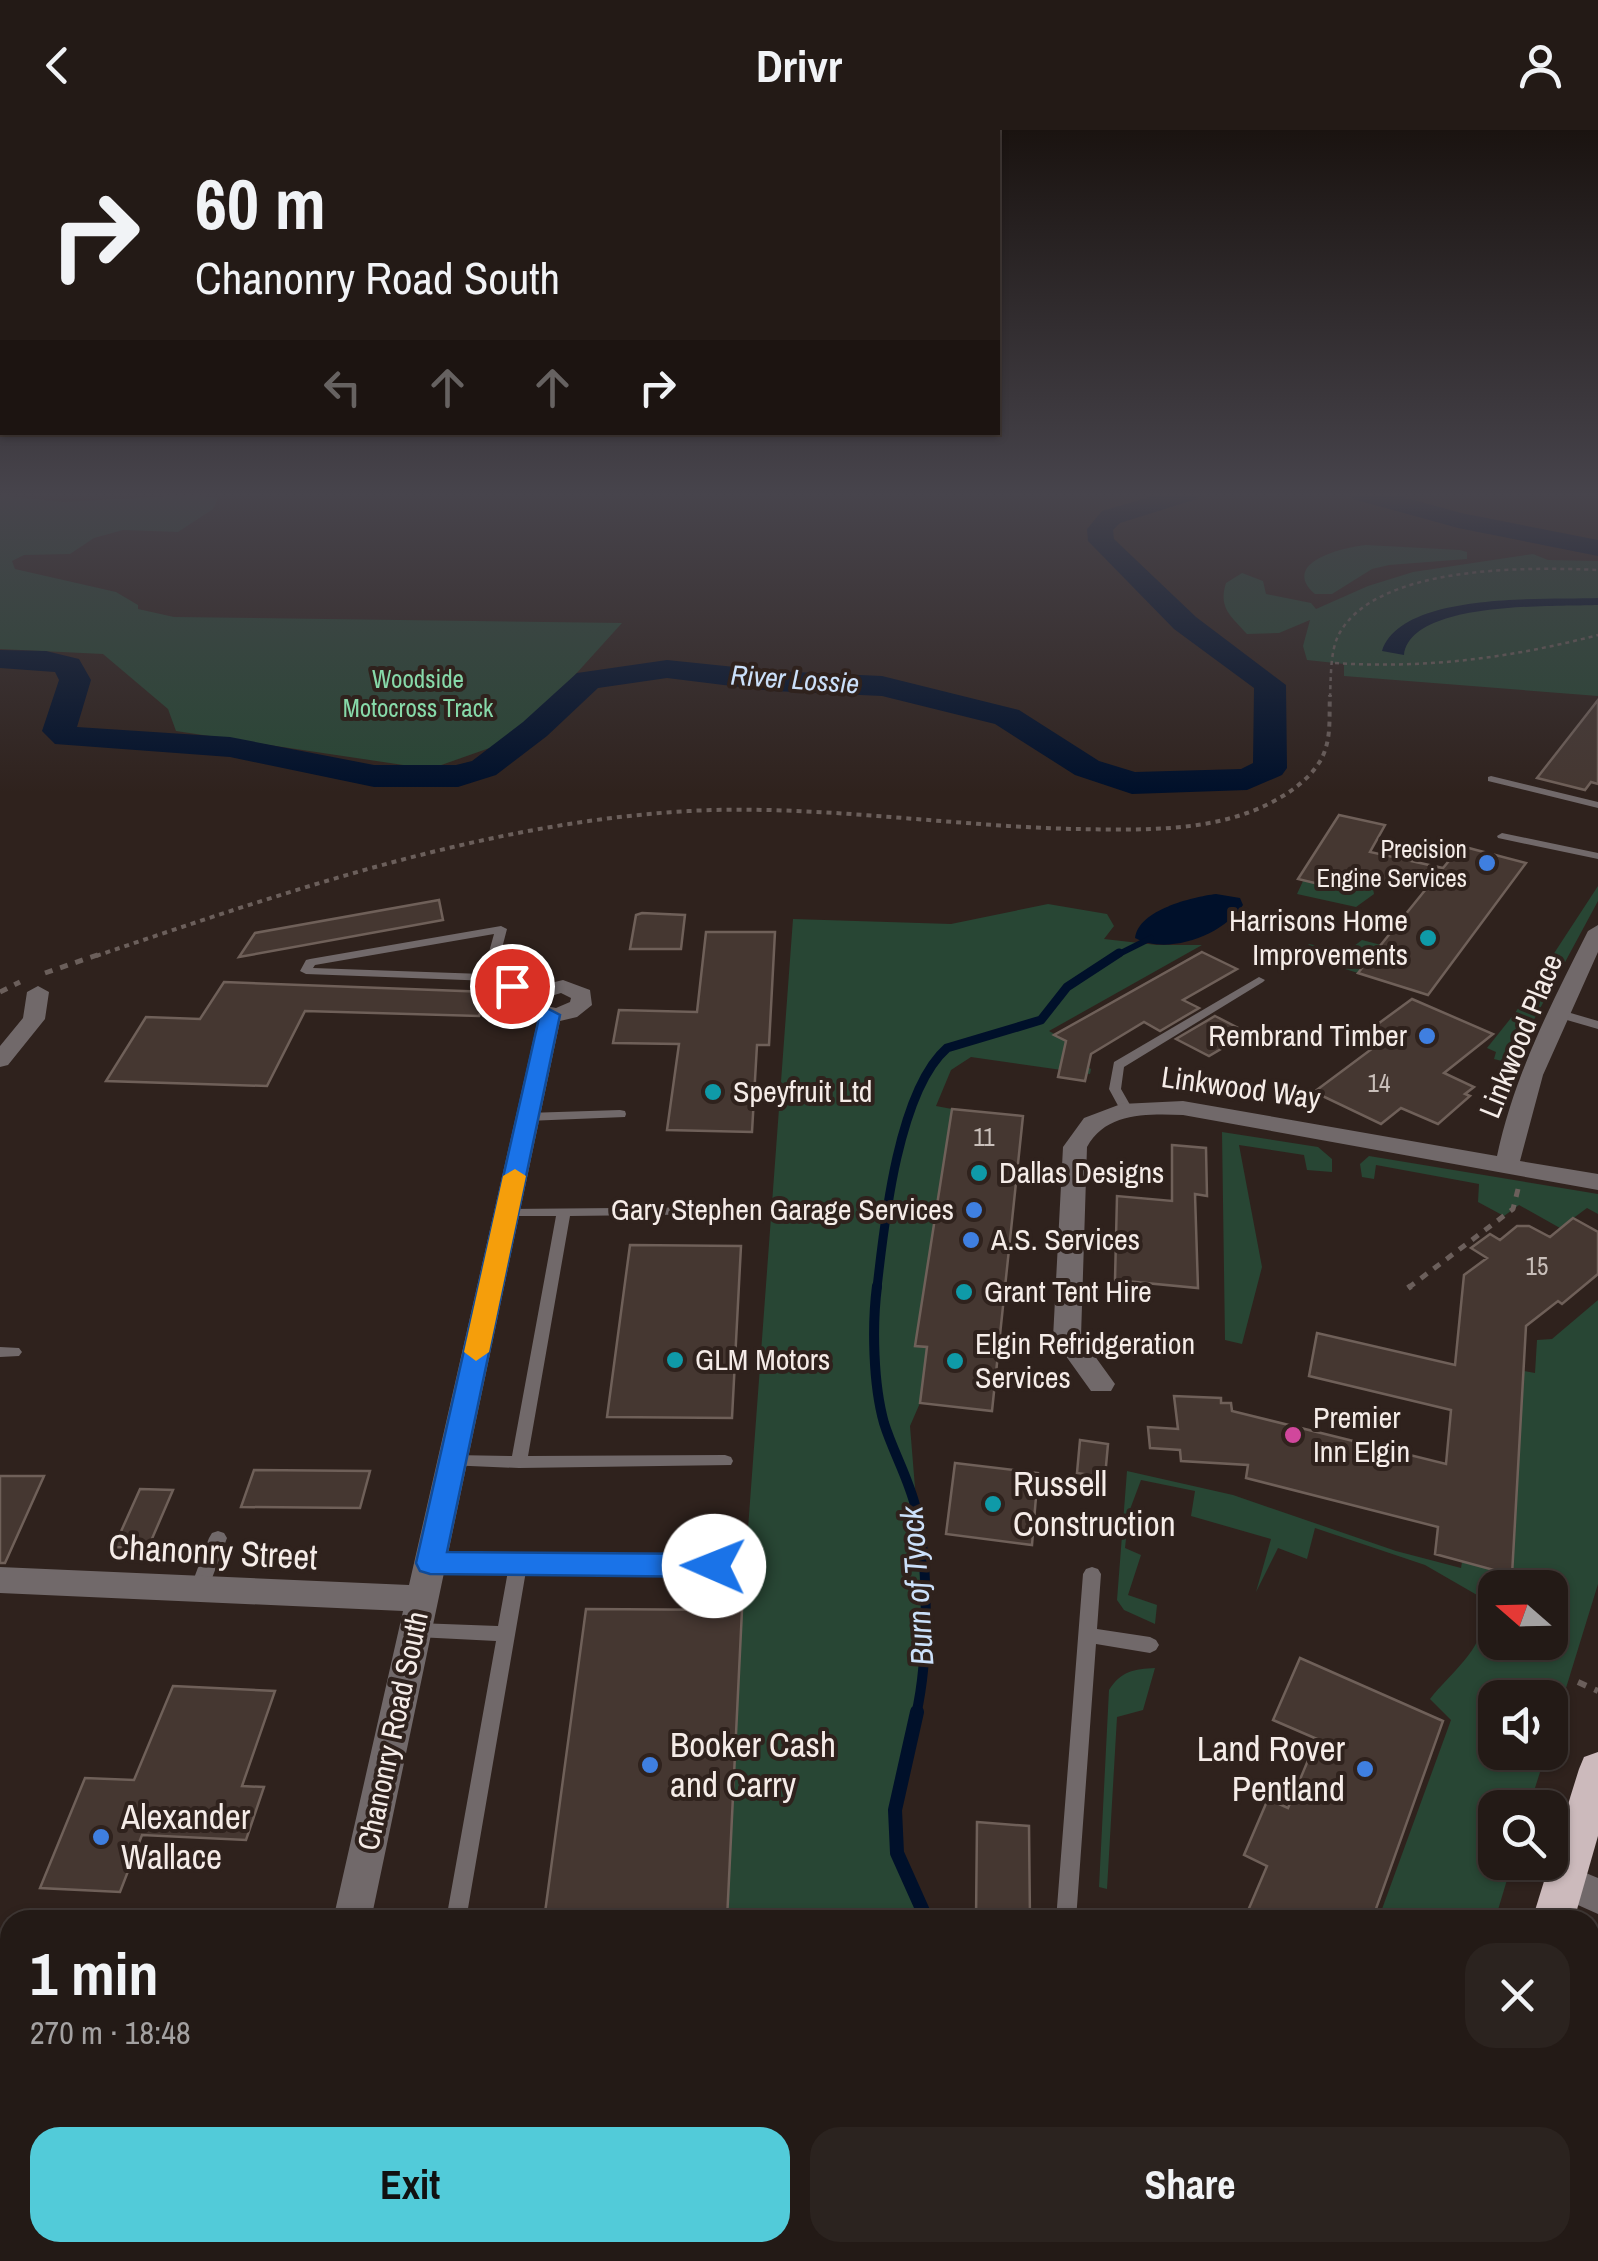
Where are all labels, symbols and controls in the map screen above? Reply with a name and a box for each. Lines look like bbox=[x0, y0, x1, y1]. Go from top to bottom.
text: Drivr bbox=[756, 35, 842, 96]
icon: back bbox=[30, 38, 85, 93]
icon: person bbox=[1513, 38, 1568, 93]
text: 60 m bbox=[195, 157, 326, 251]
icon: right bbox=[30, 170, 160, 300]
text: Chanonry Road South bbox=[195, 247, 560, 308]
icon: left bbox=[315, 360, 370, 415]
icon: ahead bbox=[420, 360, 475, 415]
icon: ahead bbox=[525, 360, 580, 415]
icon: right bbox=[630, 360, 685, 415]
water label: River Lossie bbox=[729, 656, 861, 702]
park label: Woodside Motocross Track bbox=[343, 662, 494, 725]
place label: Precision Engine Services bbox=[1317, 832, 1467, 895]
marker: Precision Engine Services bbox=[1476, 852, 1498, 874]
place label: Harrisons Home Improvements bbox=[1229, 900, 1408, 974]
marker: Harrisons Home Improvements bbox=[1417, 927, 1439, 949]
pin bbox=[470, 944, 555, 1029]
street label: Linkwood Place bbox=[1469, 948, 1571, 1124]
icon: arrive bbox=[485, 959, 540, 1014]
place label: Rembrand Timber bbox=[1208, 1015, 1408, 1055]
marker: Rembrand Timber bbox=[1416, 1025, 1438, 1047]
street label: Linkwood Way bbox=[1159, 1056, 1324, 1118]
house number: 14 bbox=[1368, 1066, 1390, 1100]
place label: Speyfruit Ltd bbox=[733, 1071, 873, 1111]
marker: Speyfruit Ltd bbox=[702, 1081, 724, 1103]
house number: 11 bbox=[973, 1120, 995, 1154]
place label: Dallas Designs bbox=[999, 1152, 1164, 1192]
marker: Dallas Designs bbox=[968, 1162, 990, 1184]
place label: Gary Stephen Garage Services bbox=[611, 1189, 954, 1229]
marker: Gary Stephen Garage Services bbox=[963, 1199, 985, 1221]
place label: A.S. Services bbox=[990, 1219, 1140, 1259]
marker: A.S. Services bbox=[960, 1229, 982, 1251]
house number: 15 bbox=[1526, 1249, 1548, 1283]
place label: Grant Tent Hire bbox=[984, 1271, 1152, 1311]
marker: Grant Tent Hire bbox=[953, 1281, 975, 1303]
place label: Elgin Refridgeration Services bbox=[975, 1323, 1195, 1397]
place label: GLM Motors bbox=[695, 1339, 830, 1379]
marker: GLM Motors bbox=[664, 1349, 686, 1371]
marker: Elgin Refridgeration Services bbox=[944, 1350, 966, 1372]
place label: Premier Inn Elgin bbox=[1313, 1397, 1410, 1471]
marker: Premier Inn Elgin bbox=[1282, 1424, 1304, 1446]
place label: Russell Construction bbox=[1013, 1460, 1176, 1547]
marker: Russell Construction bbox=[982, 1493, 1004, 1515]
water label: Burn of Tyock bbox=[889, 1504, 944, 1667]
position arrow bbox=[662, 1514, 766, 1618]
street label: Chanonry Street bbox=[107, 1523, 319, 1580]
north arrow bbox=[1478, 1570, 1568, 1660]
map controls bbox=[1478, 1570, 1568, 1880]
street label: Chanonry Road South bbox=[347, 1608, 437, 1854]
button: sound bbox=[1478, 1680, 1568, 1770]
place label: Booker Cash and Carry bbox=[670, 1721, 836, 1808]
place label: Land Rover Pentland bbox=[1197, 1725, 1345, 1812]
marker: Booker Cash and Carry bbox=[639, 1754, 661, 1776]
marker: Land Rover Pentland bbox=[1354, 1758, 1376, 1780]
button: search bbox=[1478, 1790, 1568, 1880]
place label: Alexander Wallace bbox=[120, 1793, 251, 1880]
marker: Alexander Wallace bbox=[90, 1826, 112, 1848]
text: 1 min bbox=[30, 1933, 159, 2014]
button: close bbox=[1465, 1943, 1570, 2048]
text: 270 m · 18:48 bbox=[30, 2011, 190, 2054]
button: Exit bbox=[30, 2127, 790, 2242]
button: Share bbox=[810, 2127, 1570, 2242]

